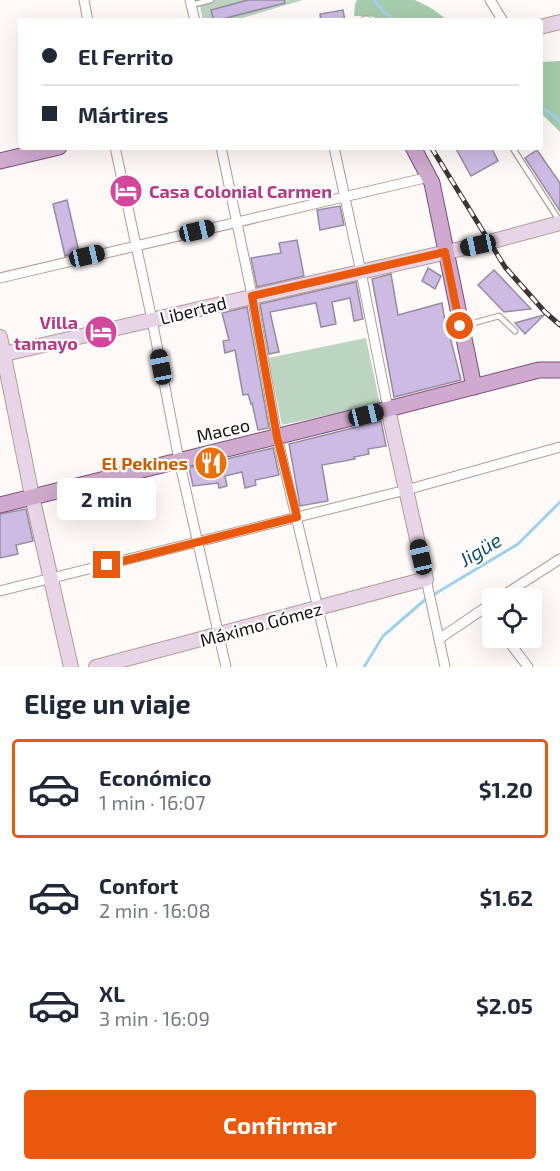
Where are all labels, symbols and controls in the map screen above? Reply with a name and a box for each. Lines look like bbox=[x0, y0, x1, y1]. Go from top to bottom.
text: El Ferrito bbox=[78, 43, 173, 69]
text: Mártires bbox=[78, 101, 168, 127]
hotel icon: Casa Colonial Carmen bbox=[108, 173, 144, 209]
place label: Casa Colonial Carmen bbox=[149, 180, 332, 202]
car bbox=[177, 218, 217, 244]
car bbox=[459, 232, 497, 258]
car bbox=[67, 243, 107, 269]
street label: Libertad bbox=[157, 291, 229, 329]
place label: Villa tamayo bbox=[14, 311, 78, 354]
route start bbox=[446, 312, 473, 339]
hotel icon: Villa tamayo bbox=[83, 314, 119, 350]
car bbox=[149, 348, 173, 386]
car bbox=[346, 402, 386, 428]
street label: Maceo bbox=[194, 413, 252, 447]
restaurant icon: El Pekines bbox=[193, 445, 229, 481]
place label: El Pekines bbox=[101, 452, 188, 474]
callout: 2 min bbox=[57, 478, 156, 520]
text: 2 min bbox=[81, 487, 132, 511]
water label: Jigüe bbox=[454, 527, 506, 571]
car bbox=[408, 537, 434, 577]
route end bbox=[93, 551, 120, 578]
map controls bbox=[482, 588, 542, 648]
button: locate bbox=[482, 588, 542, 648]
street label: Máximo Gómez bbox=[197, 597, 325, 651]
text: Elige un viaje bbox=[24, 687, 191, 719]
icon: car bbox=[27, 762, 81, 816]
text: Económico bbox=[99, 764, 211, 790]
text: $1.20 bbox=[479, 776, 533, 802]
text: 1 min · 16:07 bbox=[99, 790, 206, 814]
icon: car bbox=[27, 870, 81, 924]
text: Confort bbox=[99, 872, 178, 898]
text: $1.62 bbox=[480, 884, 533, 910]
text: 2 min · 16:08 bbox=[99, 898, 211, 922]
icon: car bbox=[27, 978, 81, 1032]
text: XL bbox=[99, 980, 125, 1006]
text: $2.05 bbox=[476, 992, 533, 1018]
text: 3 min · 16:09 bbox=[99, 1006, 210, 1030]
button: Confirmar bbox=[24, 1090, 536, 1159]

